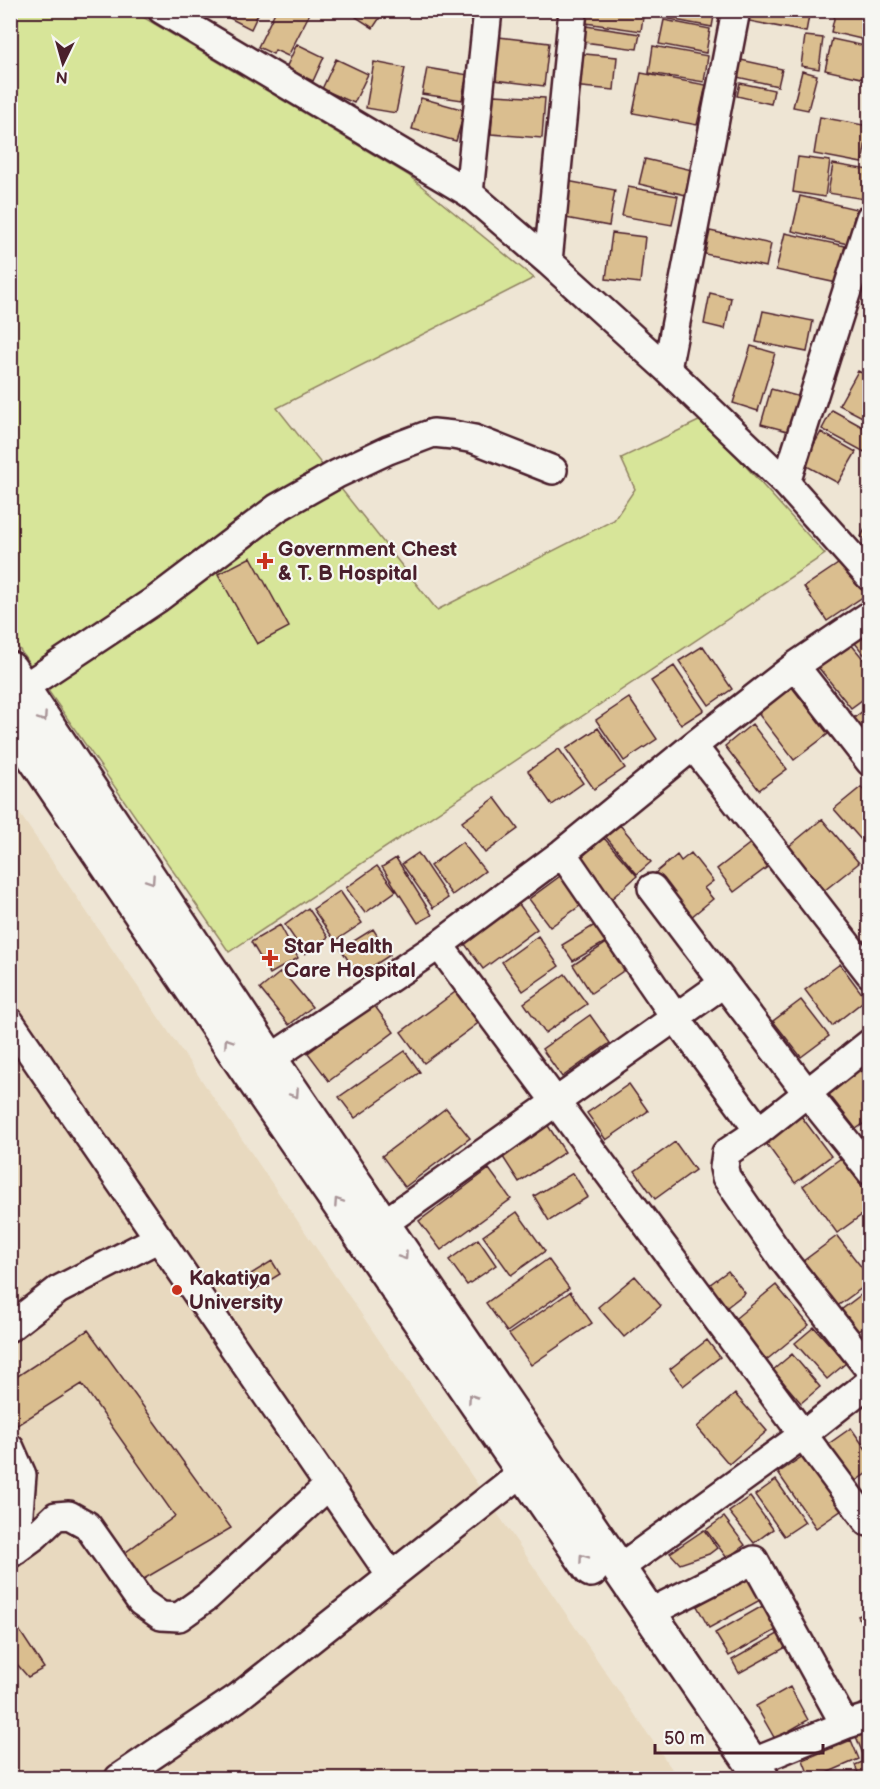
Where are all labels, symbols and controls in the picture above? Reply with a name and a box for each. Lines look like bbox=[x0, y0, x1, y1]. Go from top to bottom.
north arrow bbox=[33, 33, 93, 93]
text: N bbox=[55, 66, 69, 86]
place label: Government Chest & T. B Hospital bbox=[278, 537, 457, 586]
marker: Government Chest & T. B Hospital bbox=[256, 552, 274, 570]
one-way arrow bbox=[36, 711, 47, 722]
one-way arrow bbox=[144, 873, 155, 884]
place label: Star Health Care Hospital bbox=[284, 934, 416, 983]
marker: Star Health Care Hospital bbox=[261, 949, 279, 967]
one-way arrow bbox=[224, 1037, 235, 1048]
one-way arrow bbox=[288, 1088, 299, 1099]
one-way arrow bbox=[334, 1198, 345, 1209]
one-way arrow bbox=[397, 1249, 408, 1260]
place label: Kakatiya University bbox=[189, 1266, 283, 1315]
marker: Kakatiya University bbox=[170, 1283, 184, 1297]
one-way arrow bbox=[468, 1394, 479, 1405]
one-way arrow bbox=[579, 1554, 590, 1565]
scale bar bbox=[655, 1717, 823, 1755]
text: 50 m bbox=[664, 1728, 705, 1749]

